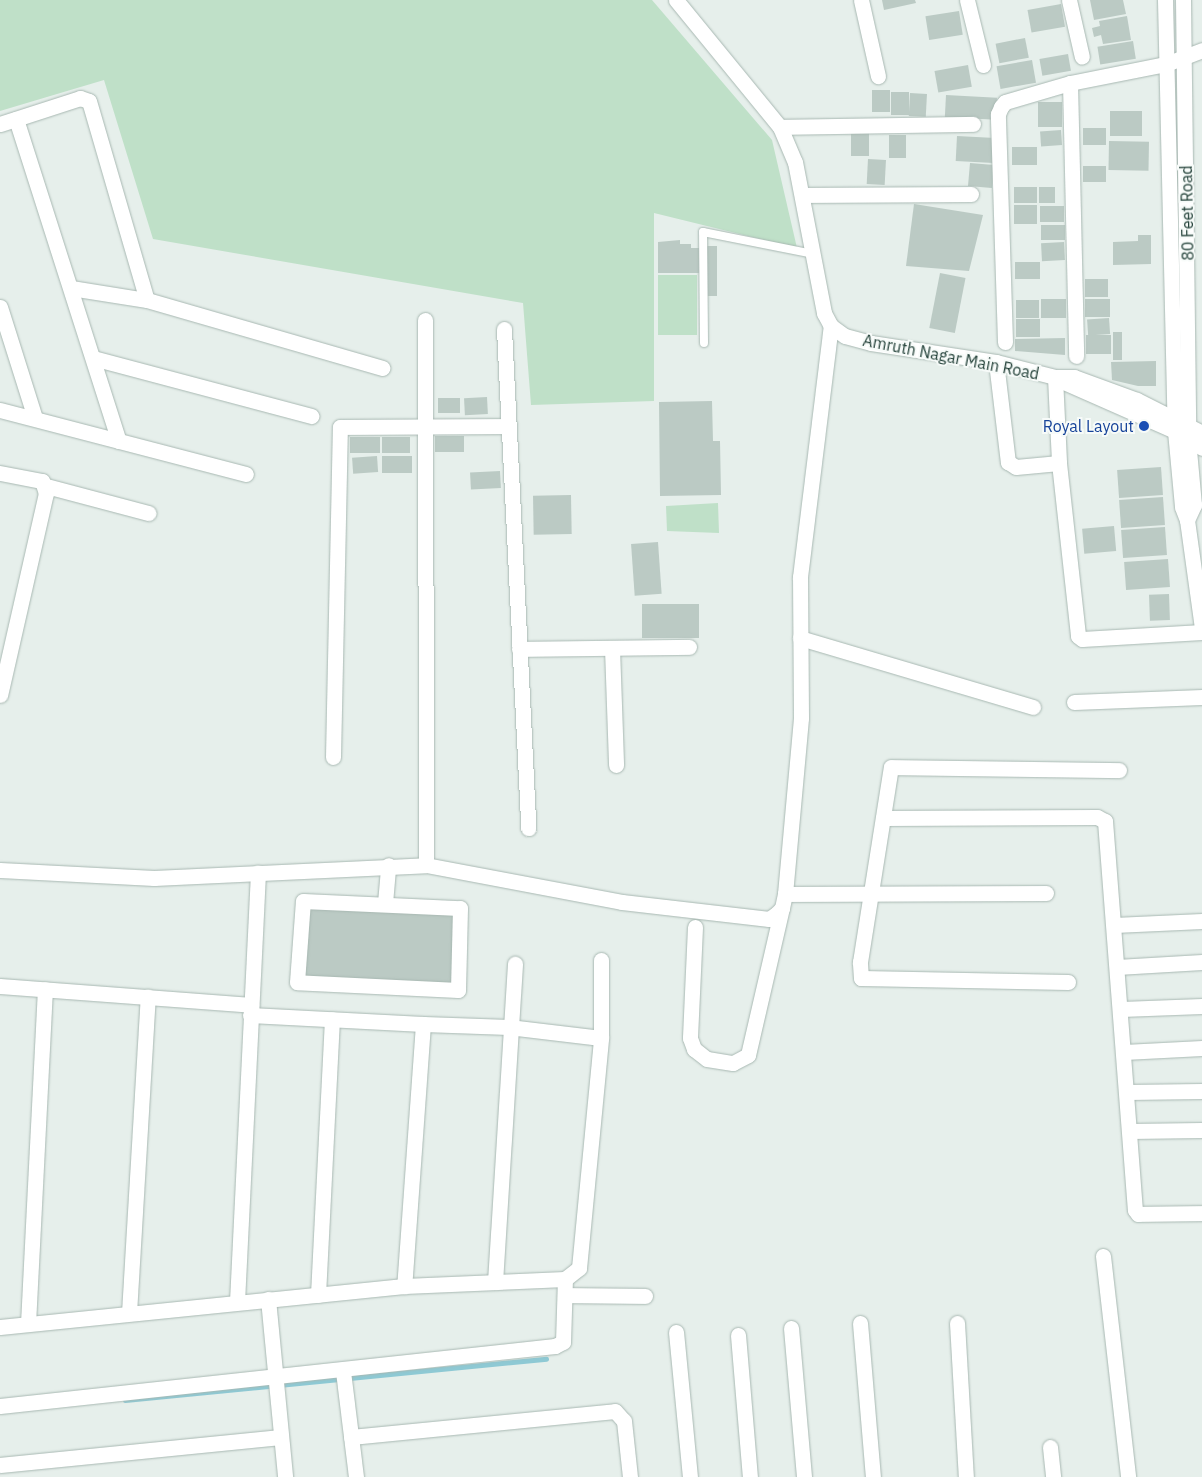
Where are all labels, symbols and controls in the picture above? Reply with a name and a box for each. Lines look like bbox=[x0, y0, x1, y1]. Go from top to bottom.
street label: 80 Feet Road bbox=[1177, 165, 1197, 261]
street label: Amruth Nagar Main Road bbox=[861, 330, 1041, 384]
place label: Royal Layout bbox=[1043, 416, 1134, 436]
marker: Royal Layout bbox=[1138, 420, 1150, 432]

